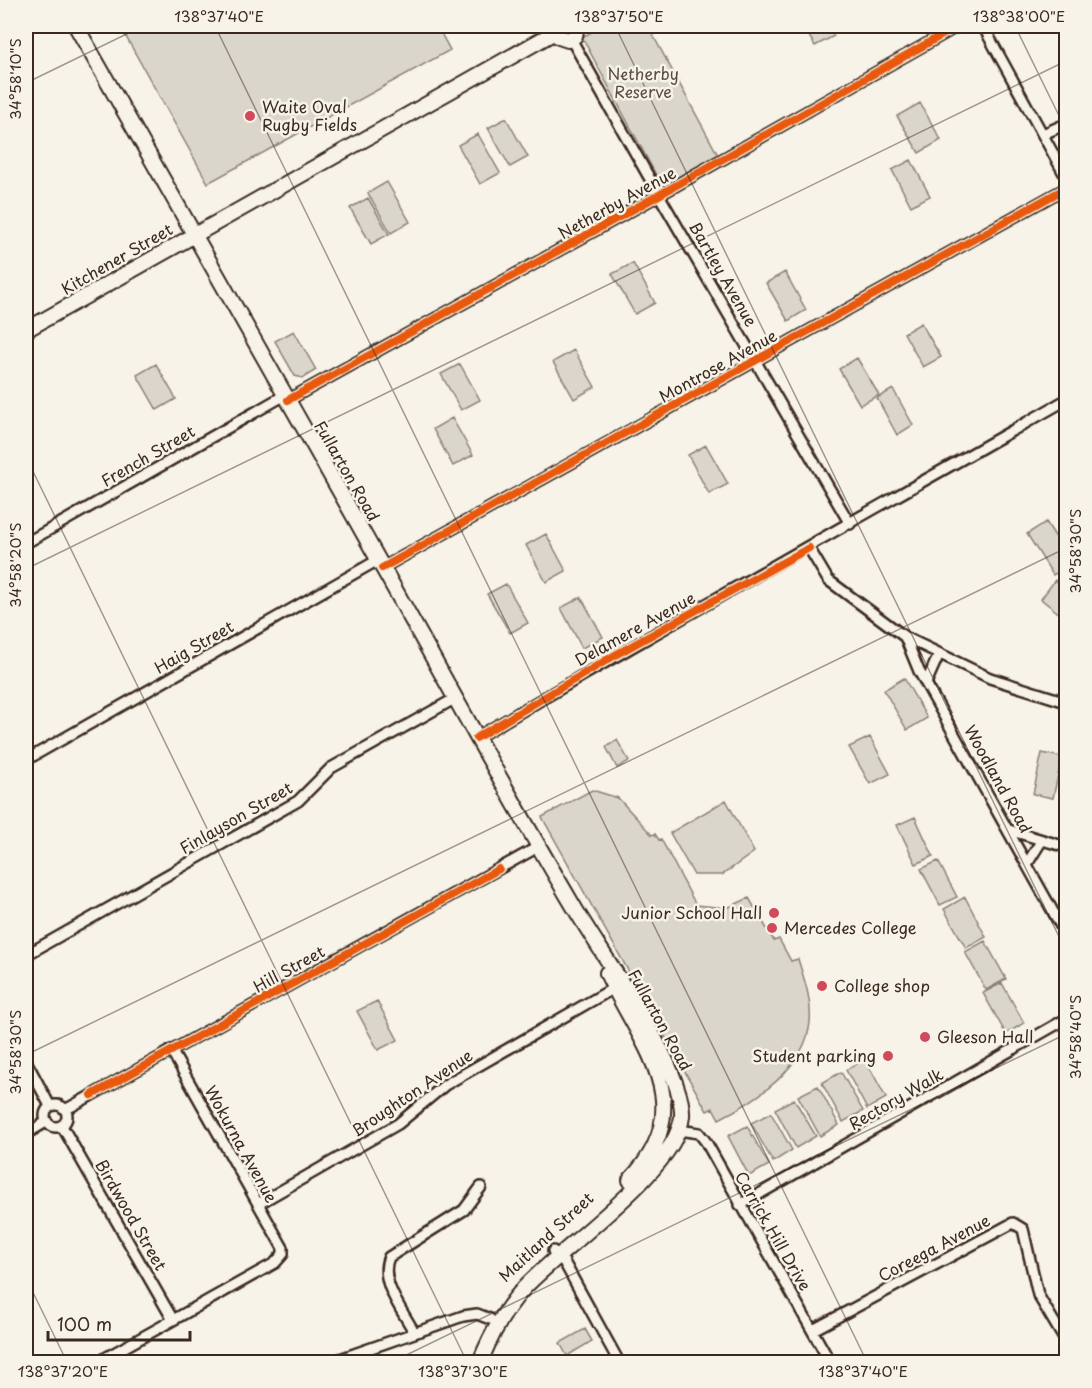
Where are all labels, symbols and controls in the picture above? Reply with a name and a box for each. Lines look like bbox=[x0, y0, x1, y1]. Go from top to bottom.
text: 138°37'40"E bbox=[174, 4, 264, 27]
text: 138°37'50"E bbox=[574, 4, 664, 27]
text: 138°38'00"E bbox=[973, 4, 1065, 27]
text: 34°58'10"S bbox=[3, 38, 26, 120]
park label: Netherby Reserve bbox=[607, 61, 679, 103]
place label: Waite Oval Rugby Fields bbox=[262, 94, 357, 136]
marker: Waite Oval Rugby Fields bbox=[243, 109, 257, 123]
street label: Netherby Avenue bbox=[553, 160, 680, 244]
street label: Kitchener Street bbox=[56, 216, 177, 300]
street label: Bartley Avenue bbox=[684, 216, 764, 331]
street label: Montrose Avenue bbox=[654, 323, 781, 408]
street label: Fullarton Road bbox=[309, 416, 386, 525]
street label: French Street bbox=[96, 418, 199, 492]
text: 34°58'30"S bbox=[1063, 509, 1086, 593]
text: 34°58'20"S bbox=[3, 522, 26, 608]
street label: Delamere Avenue bbox=[570, 585, 699, 671]
street label: Haig Street bbox=[149, 613, 238, 679]
street label: Woodland Road bbox=[959, 720, 1039, 837]
street label: Finlayson Street bbox=[175, 775, 297, 859]
place label: Junior School Hall bbox=[621, 900, 762, 924]
marker: Junior School Hall bbox=[767, 906, 781, 920]
place label: Mercedes College bbox=[784, 915, 917, 939]
marker: Mercedes College bbox=[765, 921, 779, 935]
street label: Hill Street bbox=[248, 938, 329, 998]
street label: Fullarton Road bbox=[623, 964, 699, 1075]
place label: College shop bbox=[834, 973, 930, 997]
marker: College shop bbox=[815, 979, 829, 993]
text: 34°58'40"S bbox=[1063, 995, 1086, 1079]
text: 34°58'30"S bbox=[3, 1010, 26, 1094]
place label: Gleeson Hall bbox=[937, 1024, 1033, 1048]
marker: Gleeson Hall bbox=[918, 1030, 932, 1044]
street label: Broughton Avenue bbox=[346, 1042, 477, 1142]
place label: Student parking bbox=[753, 1043, 876, 1067]
marker: Student parking bbox=[881, 1049, 895, 1063]
street label: Rectory Walk bbox=[844, 1061, 948, 1135]
street label: Wokurna Avenue bbox=[200, 1081, 284, 1207]
street label: Birdwood Street bbox=[90, 1155, 174, 1275]
street label: Carrick Hill Drive bbox=[730, 1166, 818, 1295]
street label: Maitland Street bbox=[492, 1186, 598, 1287]
street label: Coreega Avenue bbox=[873, 1207, 994, 1287]
scale bar bbox=[48, 1304, 190, 1342]
text: 100 m bbox=[57, 1310, 112, 1337]
text: 138°37'20"E bbox=[18, 1359, 108, 1382]
text: 138°37'30"E bbox=[418, 1359, 508, 1382]
text: 138°37'40"E bbox=[818, 1359, 908, 1382]

